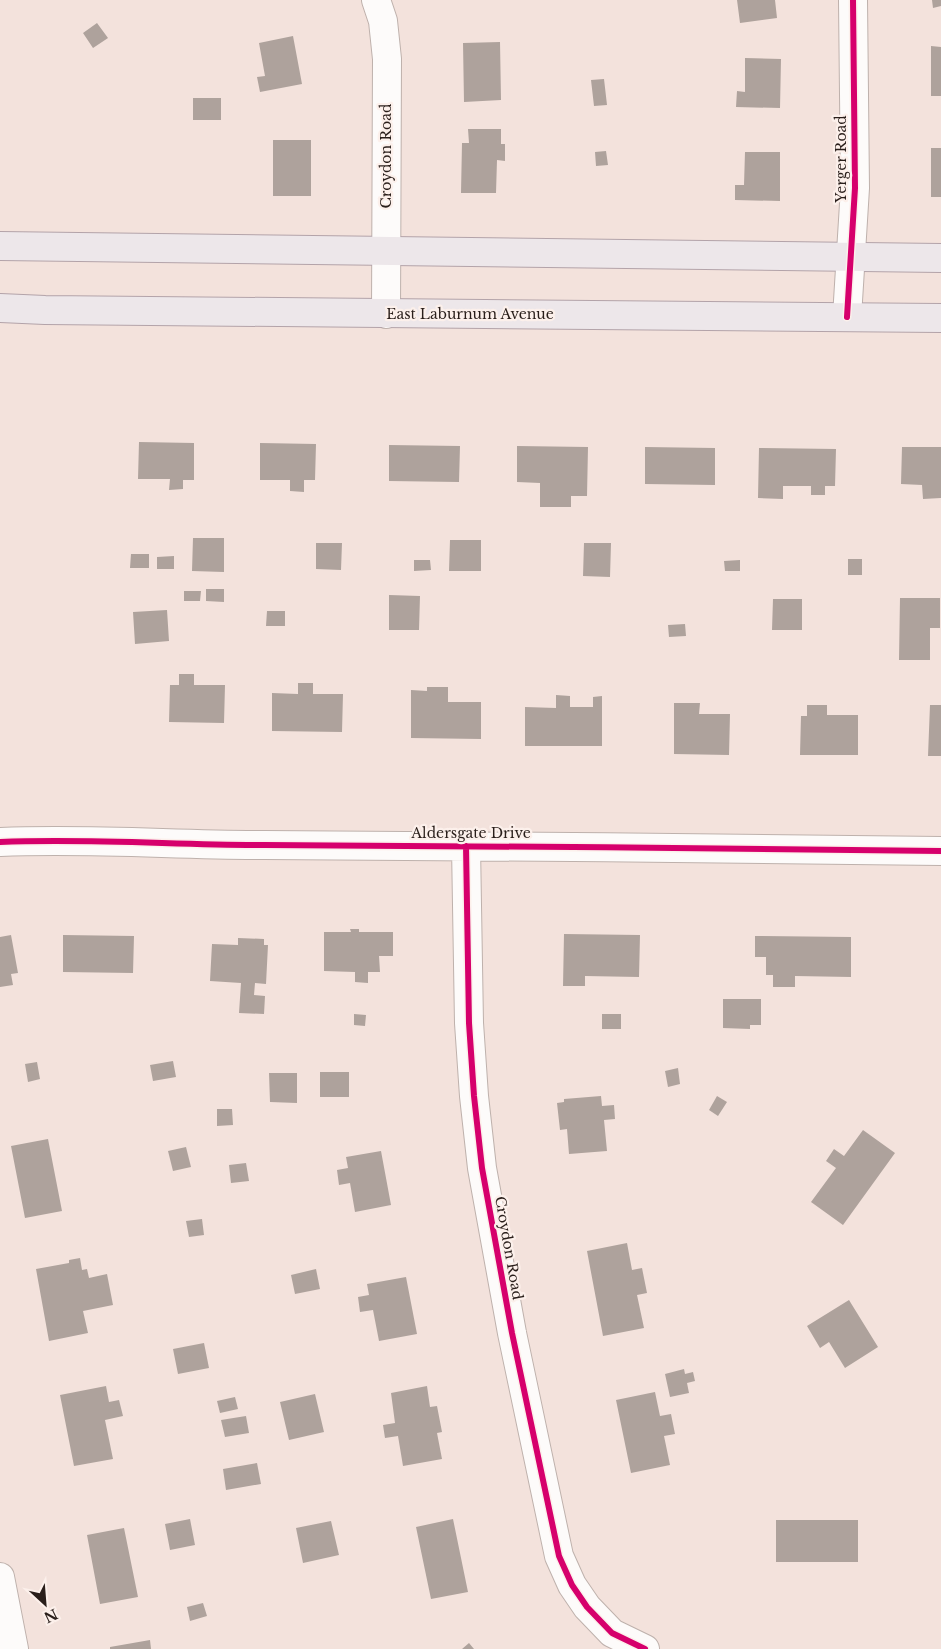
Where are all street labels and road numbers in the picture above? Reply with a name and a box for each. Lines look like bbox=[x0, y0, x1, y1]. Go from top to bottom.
street label: Croydon Road bbox=[377, 103, 395, 208]
street label: Yerger Road bbox=[832, 115, 850, 204]
street label: East Laburnum Avenue bbox=[386, 305, 554, 323]
street label: Aldersgate Drive bbox=[410, 824, 531, 842]
street label: Croydon Road bbox=[491, 1195, 527, 1302]

